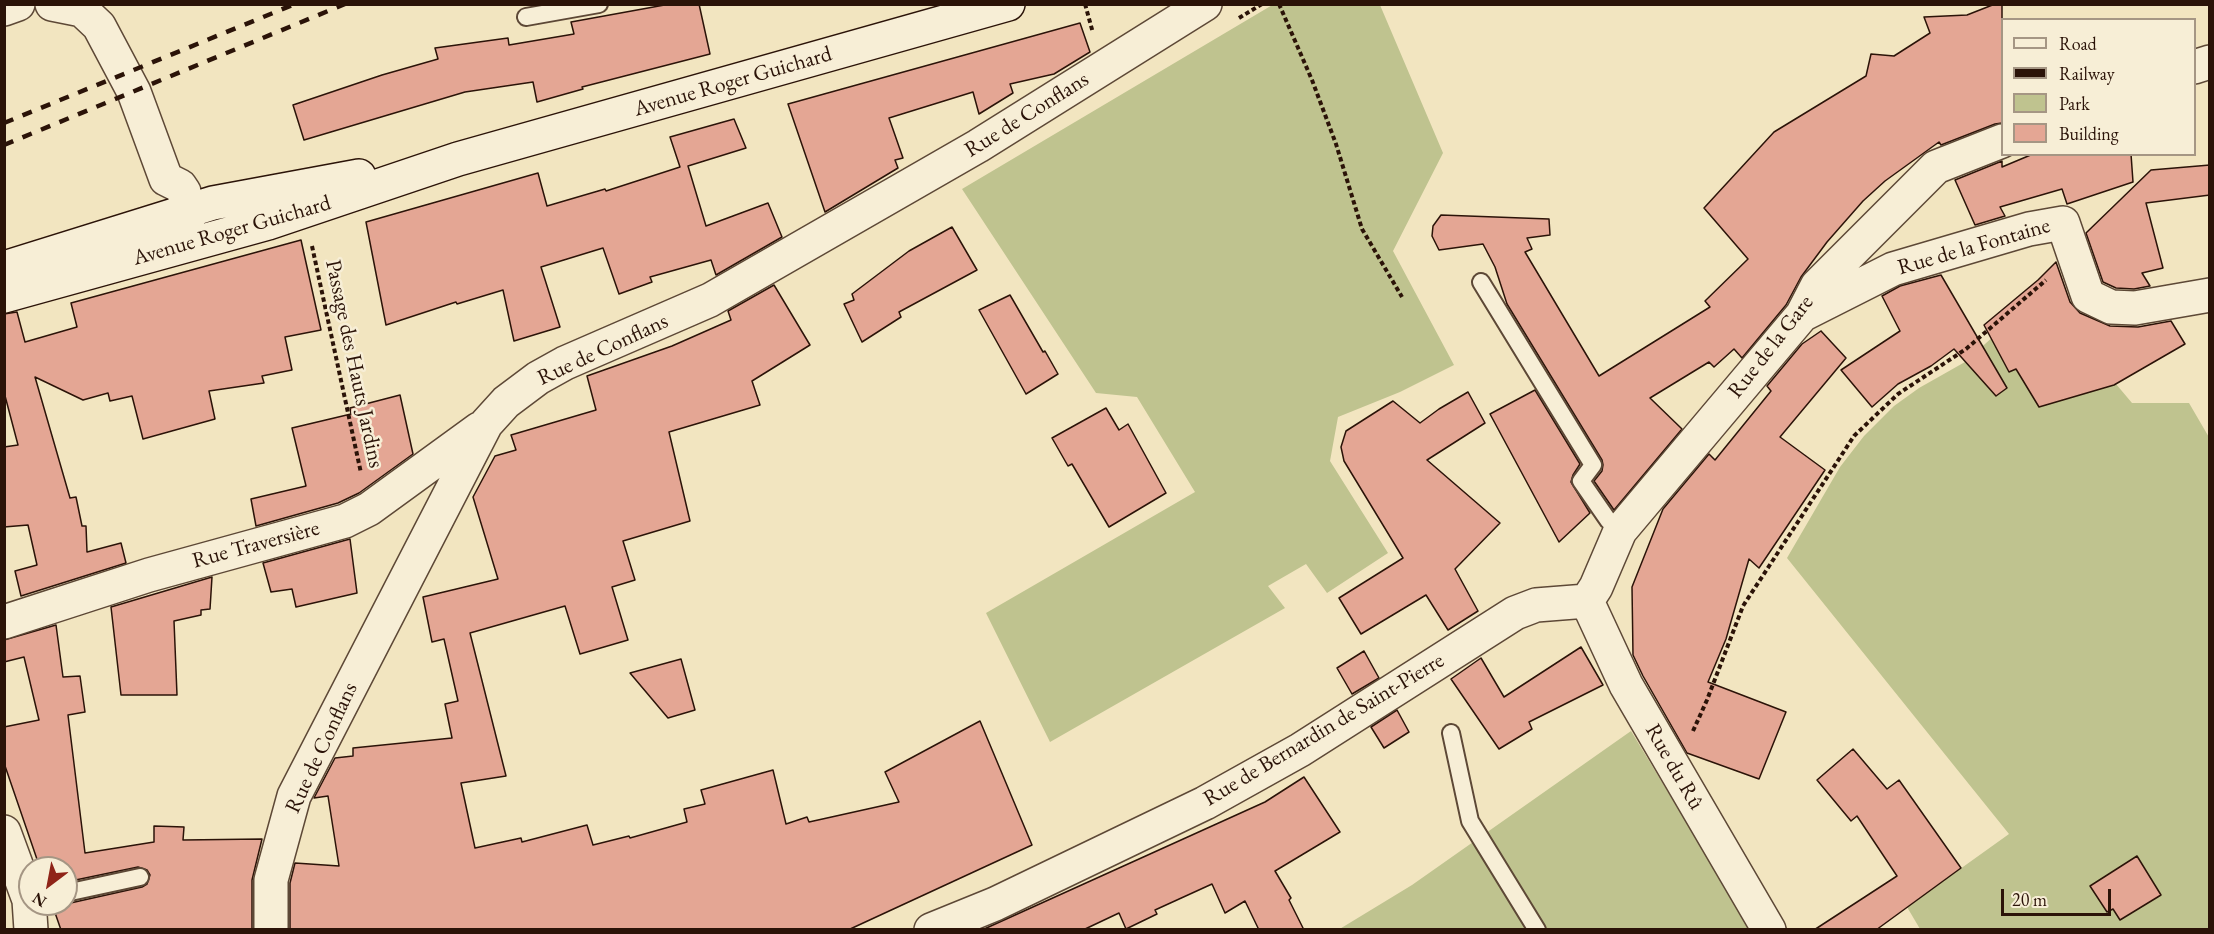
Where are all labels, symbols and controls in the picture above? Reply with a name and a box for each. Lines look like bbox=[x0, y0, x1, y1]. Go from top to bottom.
legend bbox=[2001, 18, 2196, 156]
text: Road bbox=[2059, 32, 2097, 55]
street label: Avenue Roger Guichard bbox=[631, 41, 835, 123]
text: Railway bbox=[2059, 62, 2115, 85]
street label: Rue de Conflans bbox=[960, 66, 1094, 164]
text: Park bbox=[2059, 92, 2090, 115]
text: Building bbox=[2059, 122, 2119, 145]
street label: Avenue Roger Guichard bbox=[130, 190, 334, 272]
street label: Rue de la Fontaine bbox=[1895, 213, 2053, 281]
street label: Passage des Hauts Jardins bbox=[319, 258, 389, 470]
street label: Rue de la Gare bbox=[1723, 290, 1819, 404]
street label: Rue de Conflans bbox=[533, 308, 673, 392]
street label: Rue Traversière bbox=[190, 515, 322, 575]
street label: Rue de Bernardin de Saint-Pierre bbox=[1199, 648, 1449, 812]
street label: Rue de Conflans bbox=[280, 678, 364, 818]
street label: Rue du Rû bbox=[1639, 719, 1709, 815]
north arrow bbox=[18, 856, 78, 916]
scale bar bbox=[2004, 877, 2114, 915]
text: N bbox=[28, 888, 50, 912]
text: 20 m bbox=[2012, 888, 2047, 911]

